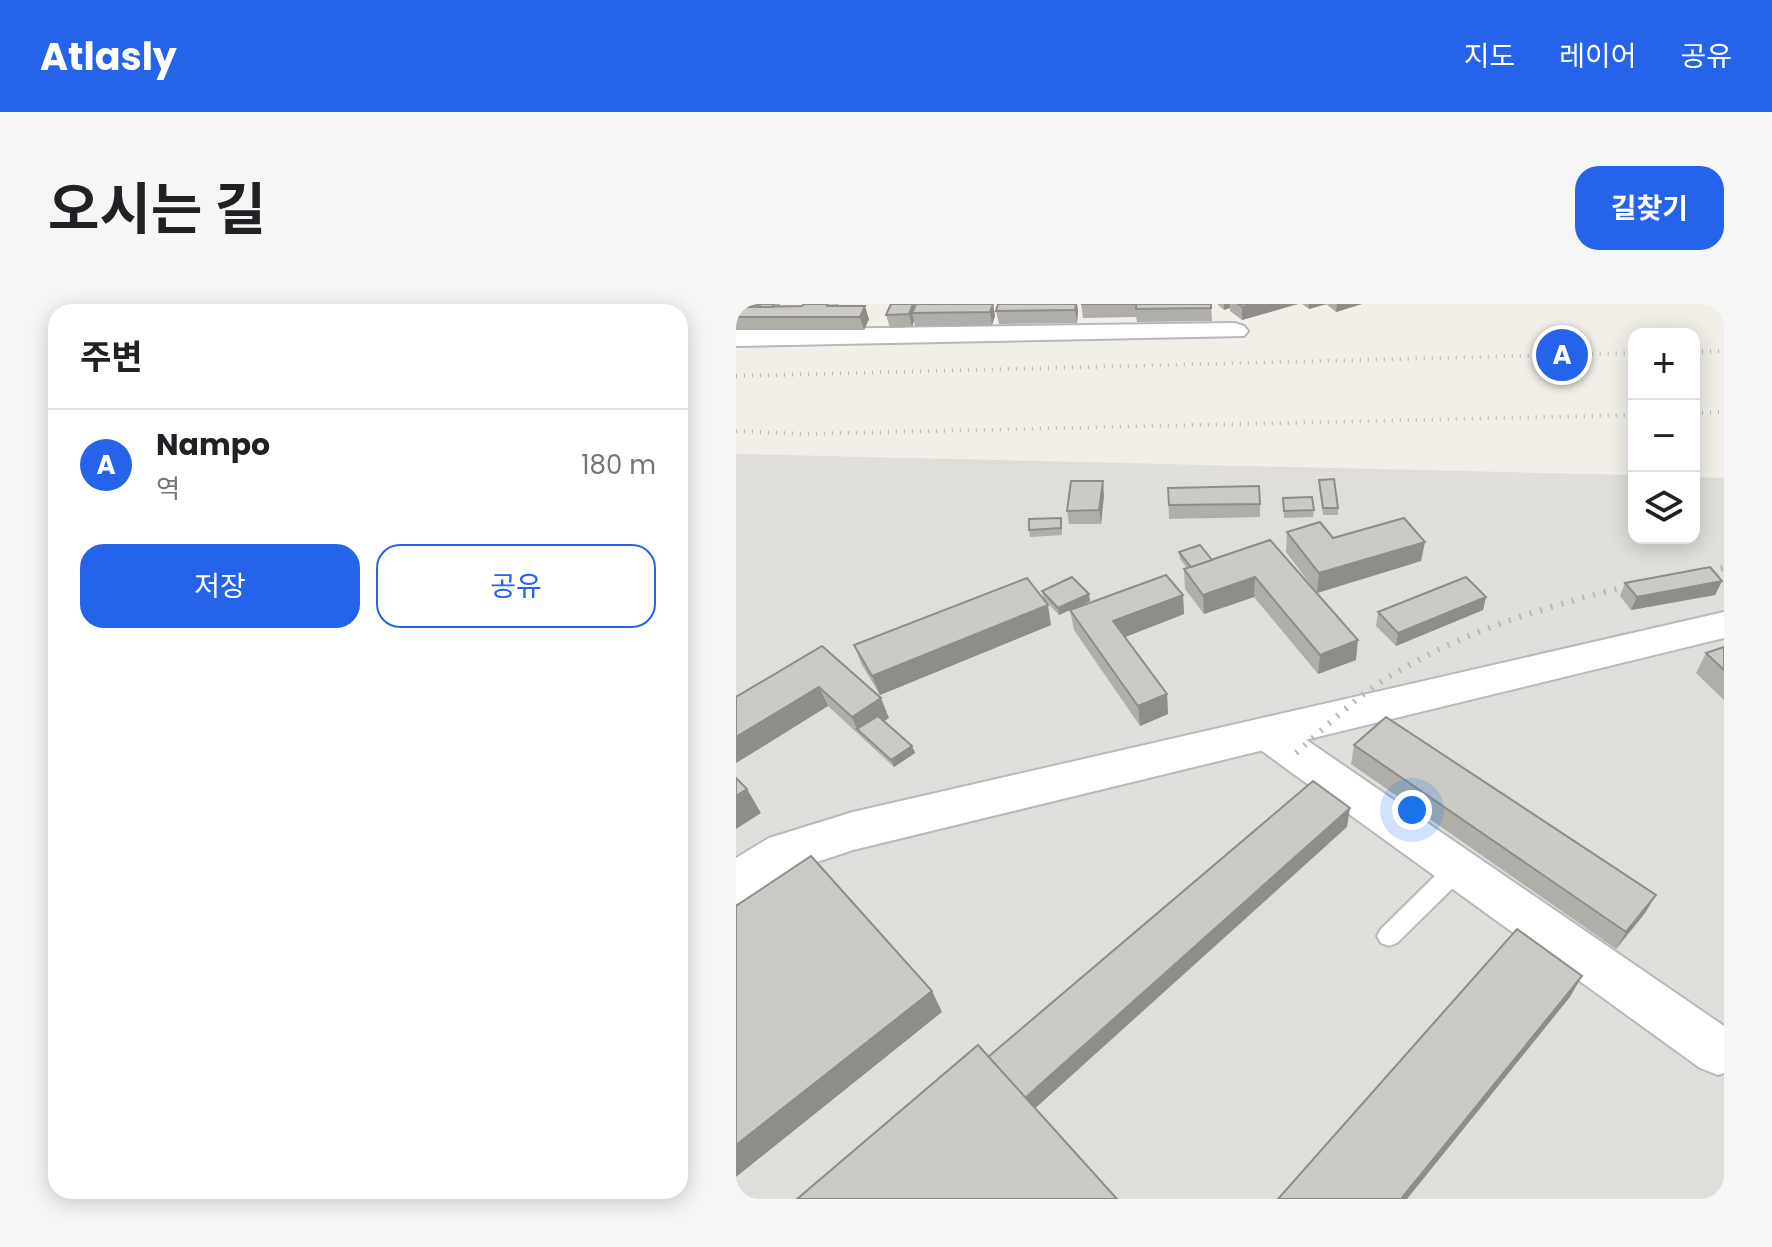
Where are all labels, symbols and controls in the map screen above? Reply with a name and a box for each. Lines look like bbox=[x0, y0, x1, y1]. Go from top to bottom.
text: Atlasly bbox=[40, 30, 177, 83]
text: 지도 bbox=[1464, 37, 1515, 76]
text: 레이어 bbox=[1559, 37, 1636, 76]
text: 공유 bbox=[1680, 37, 1732, 76]
button: 길찾기 bbox=[1575, 166, 1724, 250]
text: 오시는 길 bbox=[48, 170, 266, 249]
pin: A bbox=[1536, 325, 1588, 385]
map controls bbox=[1628, 328, 1700, 544]
button: + bbox=[1628, 328, 1700, 400]
text: 주변 bbox=[80, 333, 143, 381]
button: − bbox=[1628, 400, 1700, 472]
text: Nampo bbox=[156, 423, 270, 466]
text: A bbox=[96, 447, 116, 483]
text: 180 m bbox=[581, 447, 656, 483]
text: 역 bbox=[156, 471, 180, 507]
button: layers bbox=[1628, 472, 1700, 544]
button: 저장 bbox=[80, 544, 360, 628]
button: 공유 bbox=[376, 544, 656, 628]
your location bbox=[1392, 790, 1432, 830]

